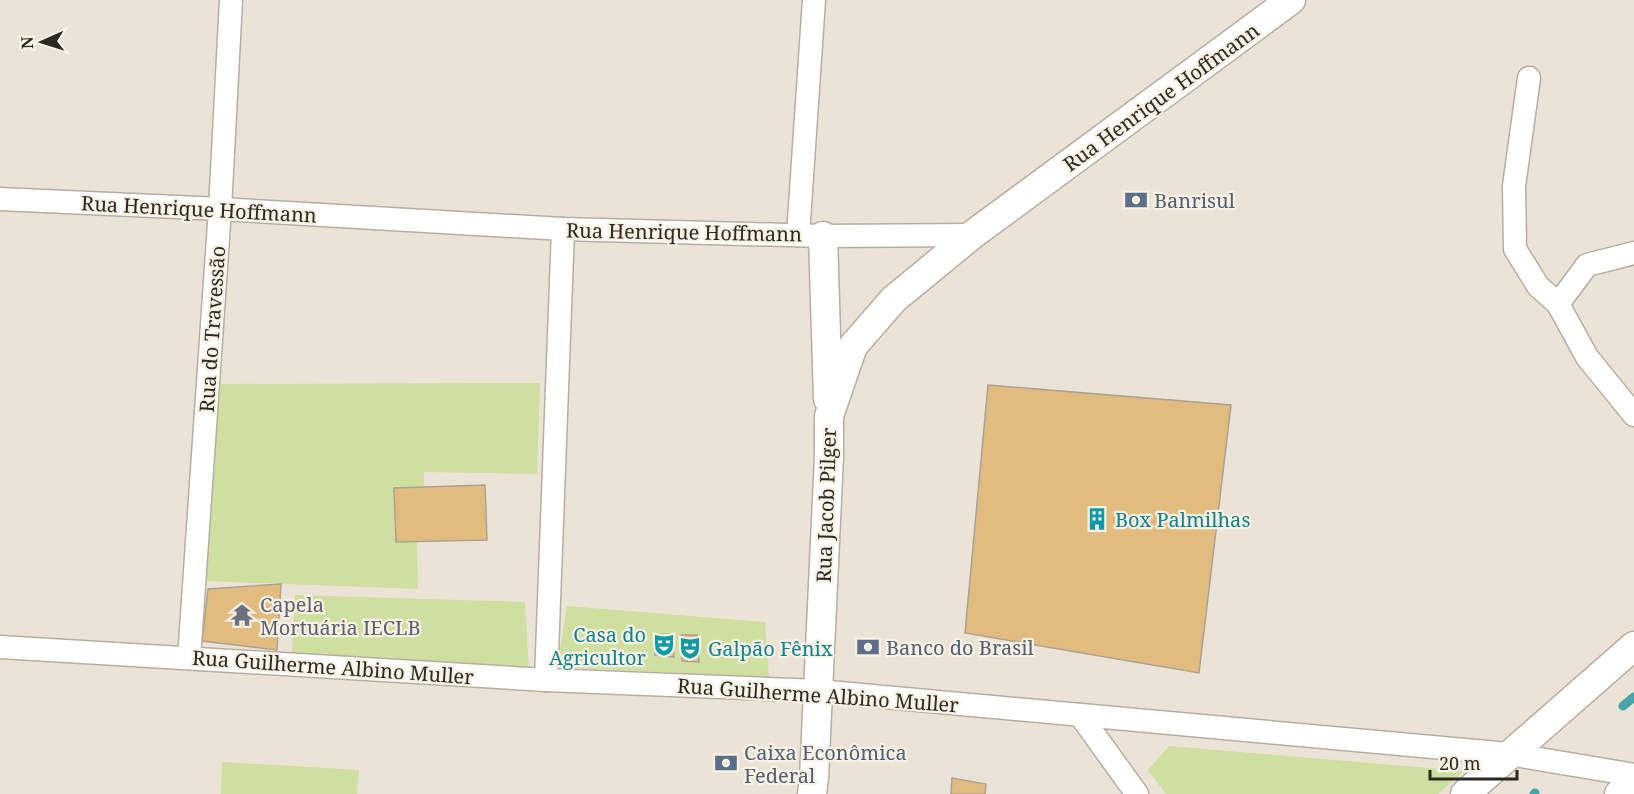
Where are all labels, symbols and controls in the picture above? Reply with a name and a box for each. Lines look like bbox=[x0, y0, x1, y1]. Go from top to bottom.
north arrow bbox=[12, 12, 72, 72]
street label: Rua Henrique Hoffmann bbox=[1058, 17, 1264, 177]
text: N bbox=[16, 36, 38, 50]
bank icon: Banrisul bbox=[1123, 187, 1149, 213]
place label: Banrisul bbox=[1154, 187, 1235, 214]
street label: Rua Henrique Hoffmann bbox=[80, 189, 318, 229]
street label: Rua Henrique Hoffmann bbox=[566, 216, 802, 248]
street label: Rua do Travessão bbox=[193, 245, 231, 413]
street label: Rua Jacob Pilger bbox=[810, 426, 842, 583]
building icon: Box Palmilhas bbox=[1084, 506, 1110, 532]
place label: Box Palmilhas bbox=[1115, 506, 1250, 533]
place label: Capela Mortuária IECLB bbox=[260, 591, 421, 641]
temple icon: Capela Mortuária IECLB bbox=[229, 602, 255, 628]
place label: Casa do Agricultor bbox=[549, 621, 647, 671]
theatre icon: Casa do Agricultor bbox=[651, 632, 677, 658]
bank icon: Banco do Brasil bbox=[855, 634, 881, 660]
place label: Banco do Brasil bbox=[886, 634, 1034, 661]
theatre icon: Galpão Fênix bbox=[677, 635, 703, 661]
place label: Galpão Fênix bbox=[708, 635, 833, 662]
street label: Rua Guilherme Albino Muller bbox=[191, 644, 475, 690]
street label: Rua Guilherme Albino Muller bbox=[676, 672, 960, 718]
place label: Caixa Econômica Federal bbox=[744, 739, 907, 789]
scale bar bbox=[1430, 743, 1517, 781]
bank icon: Caixa Econômica Federal bbox=[713, 750, 739, 776]
text: 20 m bbox=[1439, 751, 1481, 775]

